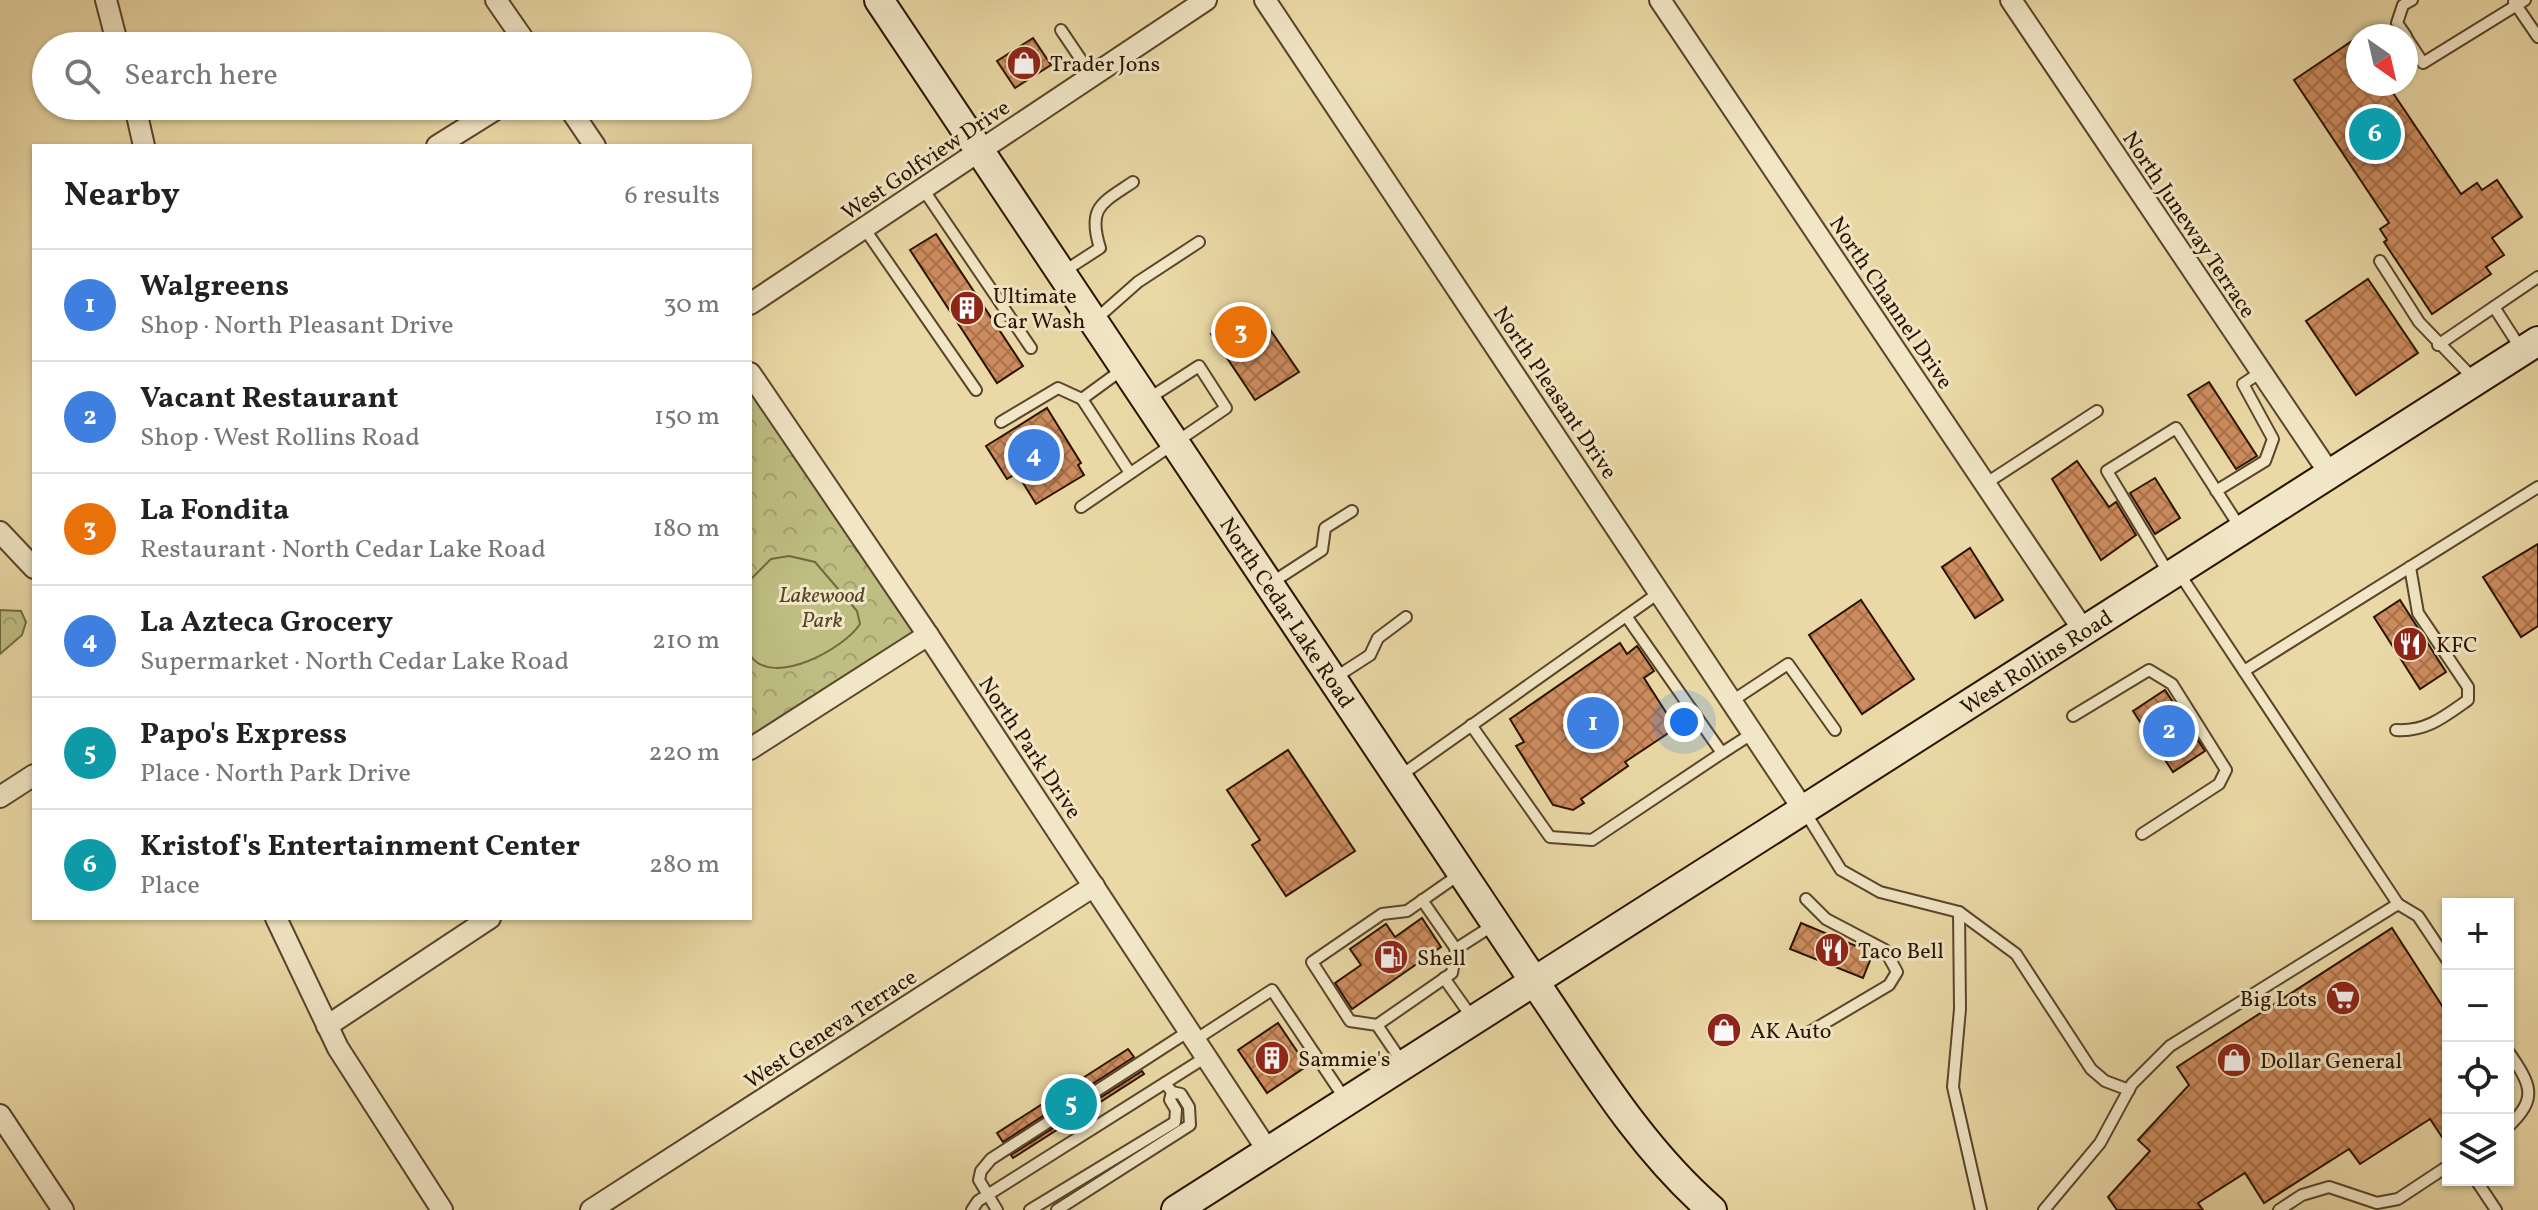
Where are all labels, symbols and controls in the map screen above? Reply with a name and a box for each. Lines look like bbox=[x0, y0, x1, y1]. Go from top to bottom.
north arrow bbox=[2346, 24, 2418, 96]
search box bbox=[32, 32, 752, 120]
shop icon: Trader Jons bbox=[1005, 44, 1043, 82]
place label: Trader Jons bbox=[1050, 50, 1160, 81]
icon: search bbox=[60, 54, 104, 98]
text: Search here bbox=[124, 55, 278, 97]
street label: West Golfview Drive bbox=[836, 93, 1017, 229]
pin: 6 bbox=[2349, 104, 2401, 164]
street label: North Juneway Terrace bbox=[2114, 126, 2262, 325]
text: Nearby bbox=[64, 173, 180, 220]
text: 6 results bbox=[625, 178, 720, 214]
street label: North Channel Drive bbox=[1821, 211, 1959, 396]
text: Walgreens bbox=[140, 266, 289, 308]
place label: Ultimate Car Wash bbox=[993, 282, 1085, 338]
text: 1 bbox=[85, 287, 95, 323]
text: 30 m bbox=[663, 287, 720, 323]
building icon: Ultimate Car Wash bbox=[948, 289, 986, 327]
street label: North Pleasant Drive bbox=[1484, 301, 1623, 486]
pin: 3 bbox=[1215, 302, 1267, 362]
text: Shop · North Pleasant Drive bbox=[140, 308, 453, 344]
text: Vacant Restaurant bbox=[140, 378, 398, 420]
text: 2 bbox=[83, 399, 97, 435]
text: 150 m bbox=[654, 399, 720, 435]
text: Shop · West Rollins Road bbox=[140, 420, 420, 456]
pin: 4 bbox=[1008, 425, 1060, 485]
text: La Fondita bbox=[140, 490, 289, 532]
text: 3 bbox=[83, 511, 97, 547]
text: 180 m bbox=[653, 511, 720, 547]
street label: North Cedar Lake Road bbox=[1211, 512, 1361, 715]
text: Restaurant · North Cedar Lake Road bbox=[140, 532, 546, 568]
park label: Lakewood Park bbox=[779, 581, 866, 637]
text: La Azteca Grocery bbox=[140, 602, 393, 644]
street label: West Rollins Road bbox=[1955, 603, 2119, 724]
text: 4 bbox=[82, 623, 98, 659]
text: 210 m bbox=[652, 623, 720, 659]
restaurant icon: KFC bbox=[2391, 625, 2429, 663]
place label: KFC bbox=[2436, 631, 2478, 662]
text: Supermarket · North Cedar Lake Road bbox=[140, 644, 569, 680]
street label: North Park Drive bbox=[970, 671, 1088, 826]
pin: 1 bbox=[1567, 693, 1619, 753]
pin: 2 bbox=[2143, 701, 2195, 761]
your location bbox=[1664, 702, 1704, 742]
text: Papo's Express bbox=[140, 714, 347, 756]
text: 5 bbox=[84, 735, 96, 771]
text: 220 m bbox=[648, 735, 720, 771]
text: Place · North Park Drive bbox=[140, 756, 411, 792]
text: Kristof's Entertainment Center bbox=[140, 826, 580, 868]
text: 6 bbox=[83, 847, 97, 883]
text: 280 m bbox=[649, 847, 720, 883]
text: Place bbox=[140, 868, 200, 904]
map controls bbox=[2442, 898, 2514, 1186]
button: + bbox=[2442, 898, 2514, 970]
restaurant icon: Taco Bell bbox=[1813, 931, 1851, 969]
place label: Taco Bell bbox=[1858, 937, 1944, 968]
fuel station icon: Shell bbox=[1372, 938, 1410, 976]
place label: Shell bbox=[1417, 944, 1466, 975]
street label: West Geneva Terrace bbox=[739, 963, 924, 1098]
button: − bbox=[2442, 970, 2514, 1042]
supermarket icon: Big Lots bbox=[2324, 979, 2362, 1017]
place label: Big Lots bbox=[2240, 985, 2317, 1016]
shop icon: AK Auto bbox=[1705, 1011, 1743, 1049]
place label: AK Auto bbox=[1750, 1017, 1831, 1048]
building icon: Sammie's bbox=[1253, 1039, 1291, 1077]
shop icon: Dollar General bbox=[2215, 1041, 2253, 1079]
button: locate bbox=[2442, 1042, 2514, 1114]
place label: Sammie's bbox=[1298, 1045, 1390, 1076]
place label: Dollar General bbox=[2260, 1047, 2402, 1078]
pin: 5 bbox=[1045, 1074, 1097, 1134]
button: layers bbox=[2442, 1114, 2514, 1186]

